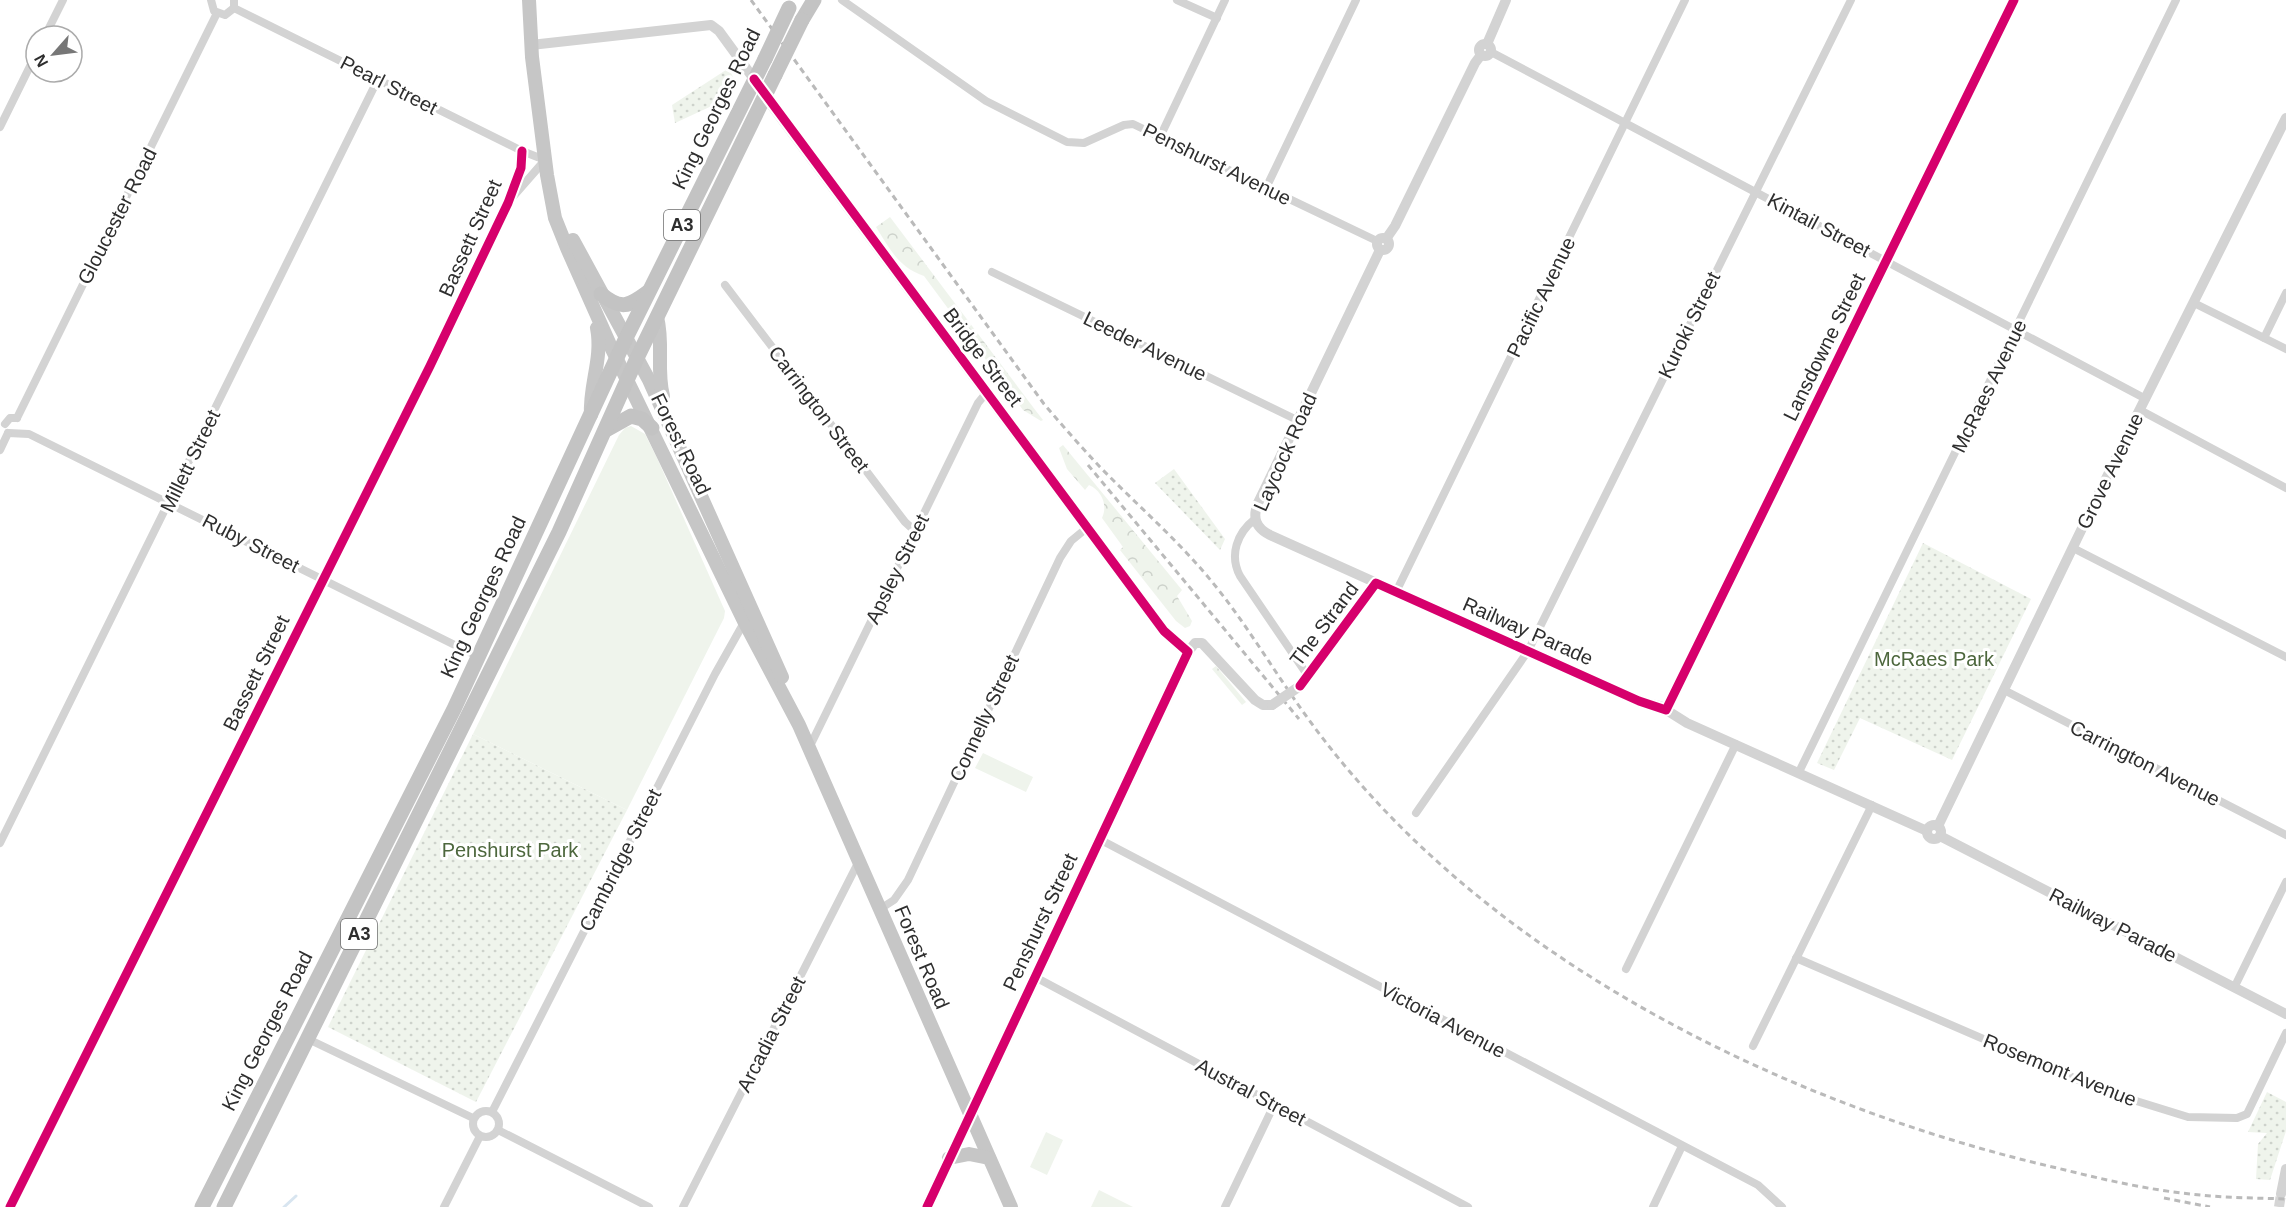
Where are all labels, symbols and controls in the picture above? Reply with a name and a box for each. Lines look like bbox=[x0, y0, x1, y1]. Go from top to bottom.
north arrow bbox=[24, 24, 84, 84]
street label: King Georges Road bbox=[668, 25, 764, 193]
street label: Pearl Street bbox=[337, 51, 441, 119]
text: N bbox=[31, 52, 51, 70]
street label: Penshurst Avenue bbox=[1139, 119, 1295, 209]
street label: Gloucester Road bbox=[73, 144, 161, 288]
street label: Bassett Street bbox=[434, 176, 506, 300]
street label: Kintail Street bbox=[1764, 189, 1875, 262]
road number: A3 bbox=[664, 210, 700, 240]
street label: Pacific Avenue bbox=[1502, 233, 1580, 361]
street label: Kuroki Street bbox=[1654, 268, 1724, 382]
street label: Lansdowne Street bbox=[1779, 269, 1869, 424]
street label: Bridge Street bbox=[939, 304, 1027, 411]
street label: Leeder Avenue bbox=[1080, 307, 1210, 385]
street label: McRaes Avenue bbox=[1947, 316, 2031, 456]
street label: Carrington Street bbox=[764, 342, 874, 477]
street label: Forest Road bbox=[647, 390, 715, 498]
street label: Laycock Road bbox=[1249, 390, 1321, 514]
street label: Millett Street bbox=[156, 406, 224, 516]
street label: Grove Avenue bbox=[2072, 409, 2148, 533]
street label: Ruby Street bbox=[199, 509, 303, 577]
street label: Apsley Street bbox=[861, 510, 933, 627]
street label: King Georges Road bbox=[436, 513, 530, 681]
street label: The Strand bbox=[1285, 578, 1363, 670]
street label: Railway Parade bbox=[1460, 592, 1596, 670]
street label: Bassett Street bbox=[219, 611, 294, 734]
park label: McRaes Park bbox=[1874, 648, 1995, 670]
street label: Connelly Street bbox=[945, 651, 1023, 785]
street label: Carrington Avenue bbox=[2066, 716, 2224, 810]
street label: Cambridge Street bbox=[575, 785, 666, 935]
park label: Penshurst Park bbox=[442, 839, 579, 861]
street label: Penshurst Street bbox=[999, 849, 1082, 994]
street label: Railway Parade bbox=[2046, 883, 2180, 967]
street label: Forest Road bbox=[890, 902, 954, 1012]
road number: A3 bbox=[341, 919, 377, 949]
street label: King Georges Road bbox=[217, 948, 317, 1114]
street label: Arcadia Street bbox=[732, 972, 810, 1095]
street label: Victoria Avenue bbox=[1377, 978, 1509, 1062]
street label: Rosemont Avenue bbox=[1980, 1029, 2140, 1111]
street label: Austral Street bbox=[1192, 1054, 1310, 1130]

